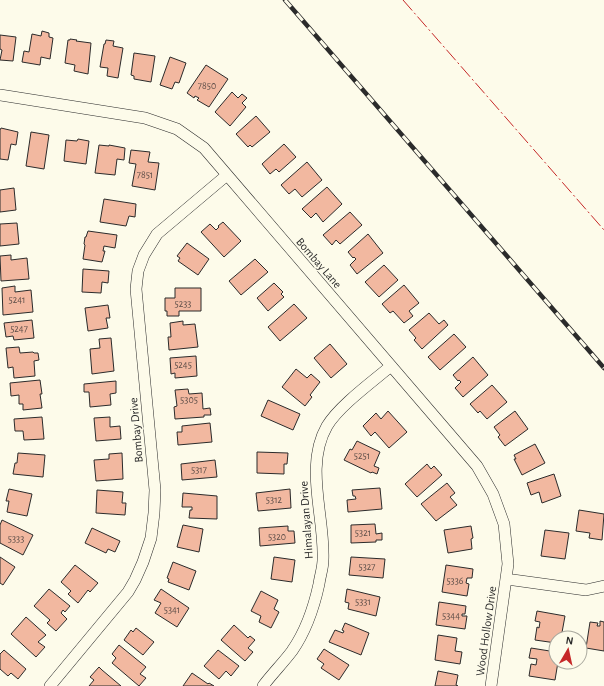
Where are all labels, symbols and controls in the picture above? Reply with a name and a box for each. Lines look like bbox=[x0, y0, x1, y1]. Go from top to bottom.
house number: 7850 bbox=[198, 81, 216, 91]
house number: 7851 bbox=[137, 170, 153, 180]
street label: Bombay Lane bbox=[293, 235, 344, 291]
house number: 5241 bbox=[9, 295, 25, 305]
house number: 5233 bbox=[175, 299, 191, 309]
house number: 5247 bbox=[10, 324, 28, 334]
house number: 5245 bbox=[174, 360, 192, 370]
house number: 5305 bbox=[180, 395, 198, 405]
street label: Bombay Drive bbox=[127, 397, 146, 463]
house number: 5251 bbox=[354, 451, 370, 461]
house number: 5317 bbox=[191, 465, 207, 475]
street label: Himalayan Drive bbox=[297, 481, 316, 559]
house number: 5312 bbox=[266, 495, 283, 505]
house number: 5321 bbox=[355, 528, 371, 538]
house number: 5320 bbox=[268, 532, 286, 542]
house number: 5333 bbox=[8, 534, 24, 544]
house number: 5327 bbox=[358, 562, 376, 572]
house number: 5336 bbox=[446, 576, 464, 586]
street label: Wood Hollow Drive bbox=[474, 585, 498, 677]
house number: 5331 bbox=[355, 597, 371, 607]
house number: 5341 bbox=[164, 605, 180, 615]
house number: 5344 bbox=[442, 611, 460, 621]
north arrow bbox=[548, 630, 588, 670]
text: N bbox=[565, 635, 574, 647]

